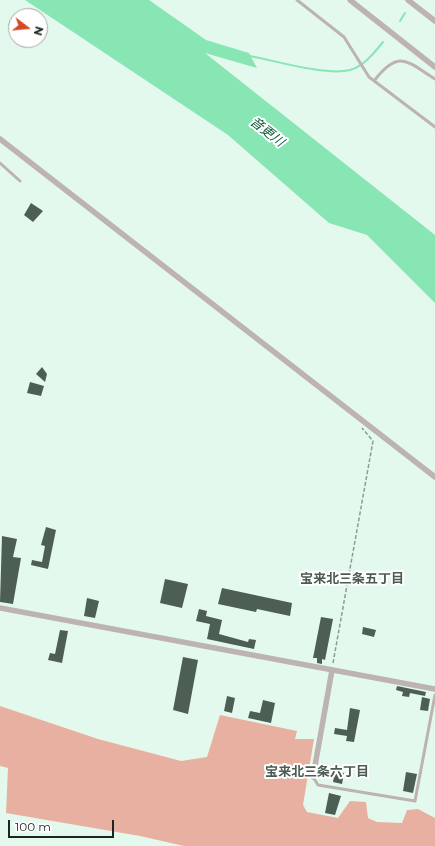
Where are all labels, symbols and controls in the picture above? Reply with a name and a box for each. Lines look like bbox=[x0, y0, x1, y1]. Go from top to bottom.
north arrow bbox=[8, 8, 48, 48]
text: N bbox=[31, 25, 47, 37]
water label: 音更川 bbox=[247, 114, 287, 150]
district label: 宝来北三条五丁目 bbox=[300, 571, 404, 587]
district label: 宝来北三条六丁目 bbox=[265, 764, 369, 780]
scale bar bbox=[10, 812, 116, 838]
text: 100 m bbox=[15, 819, 51, 834]

